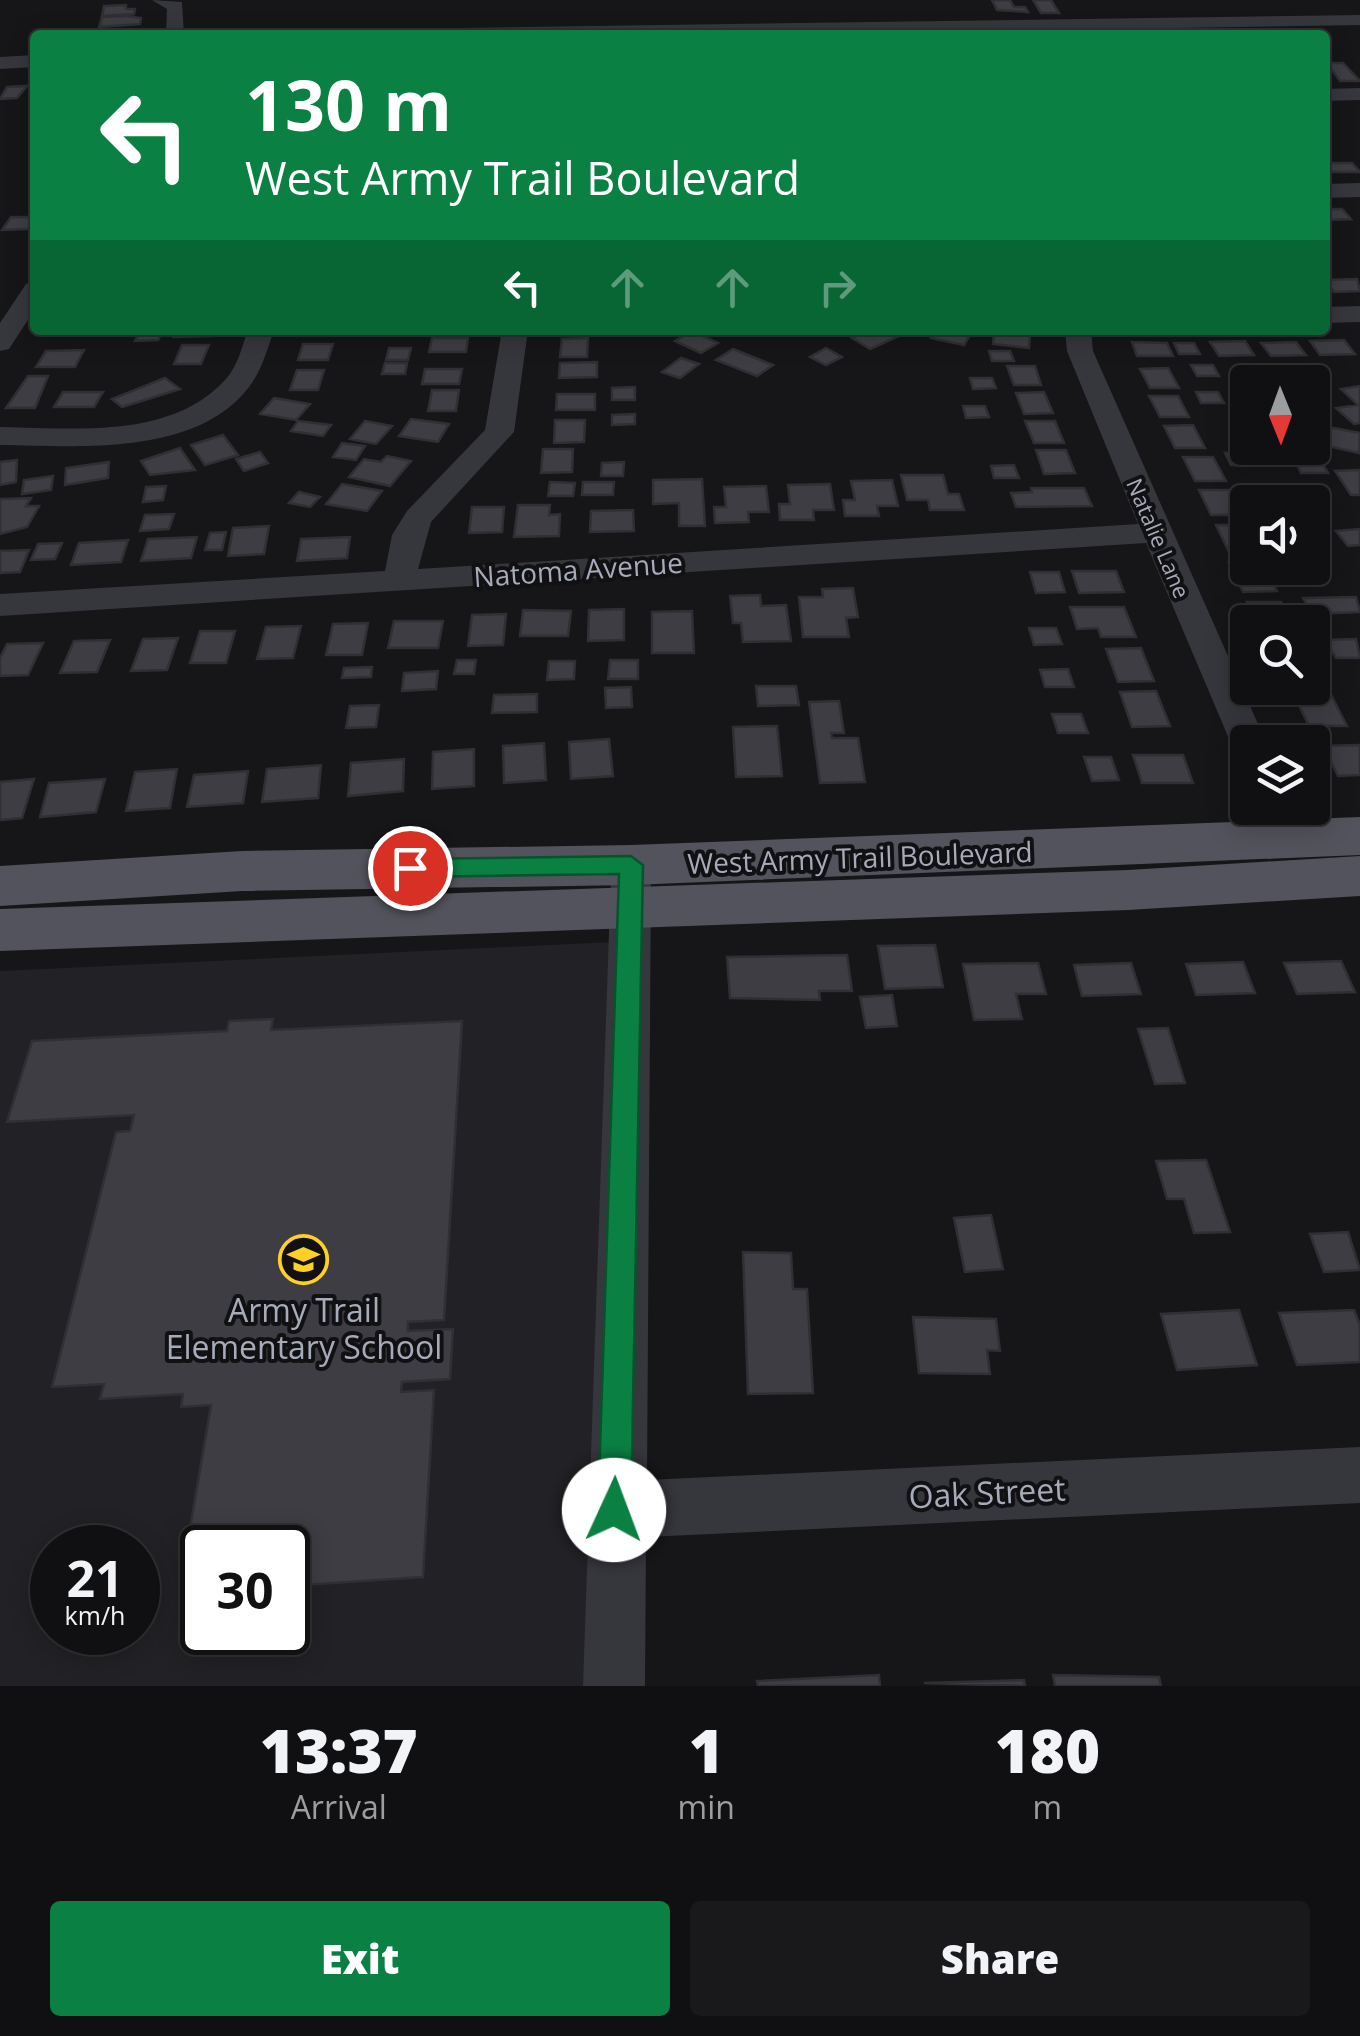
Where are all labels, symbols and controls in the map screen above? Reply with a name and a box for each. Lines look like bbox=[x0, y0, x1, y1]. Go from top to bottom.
text: 130 m bbox=[245, 56, 452, 152]
icon: left bbox=[80, 70, 210, 200]
text: West Army Trail Boulevard bbox=[245, 147, 800, 208]
icon: left bbox=[495, 260, 550, 315]
icon: ahead bbox=[600, 260, 655, 315]
icon: ahead bbox=[705, 260, 760, 315]
icon: right bbox=[810, 260, 865, 315]
north arrow bbox=[1230, 365, 1330, 465]
map controls bbox=[1230, 365, 1330, 825]
street label: Natalie Lane bbox=[1120, 473, 1198, 603]
button: sound bbox=[1230, 485, 1330, 585]
street label: Natoma Avenue bbox=[472, 543, 684, 595]
button: search bbox=[1230, 605, 1330, 705]
button: layers bbox=[1230, 725, 1330, 825]
pin bbox=[368, 826, 453, 911]
street label: West Army Trail Boulevard bbox=[687, 832, 1033, 882]
icon: arrive bbox=[383, 841, 438, 896]
school or university icon: Army Trail Elementary School bbox=[278, 1233, 330, 1285]
place label: Army Trail Elementary School bbox=[166, 1288, 442, 1368]
position arrow bbox=[562, 1458, 666, 1562]
street label: Oak Street bbox=[907, 1466, 1067, 1518]
speed limit sign: 30 bbox=[180, 1525, 310, 1655]
text: 21 bbox=[66, 1544, 124, 1612]
text: km/h bbox=[65, 1598, 125, 1632]
text: 13:37 bbox=[260, 1709, 418, 1791]
text: 1 bbox=[689, 1709, 724, 1791]
text: 180 bbox=[995, 1709, 1100, 1791]
text: Arrival bbox=[291, 1785, 387, 1828]
text: min bbox=[678, 1785, 735, 1828]
text: m bbox=[1033, 1785, 1062, 1828]
button: Exit bbox=[50, 1901, 670, 2016]
button: Share bbox=[690, 1901, 1310, 2016]

